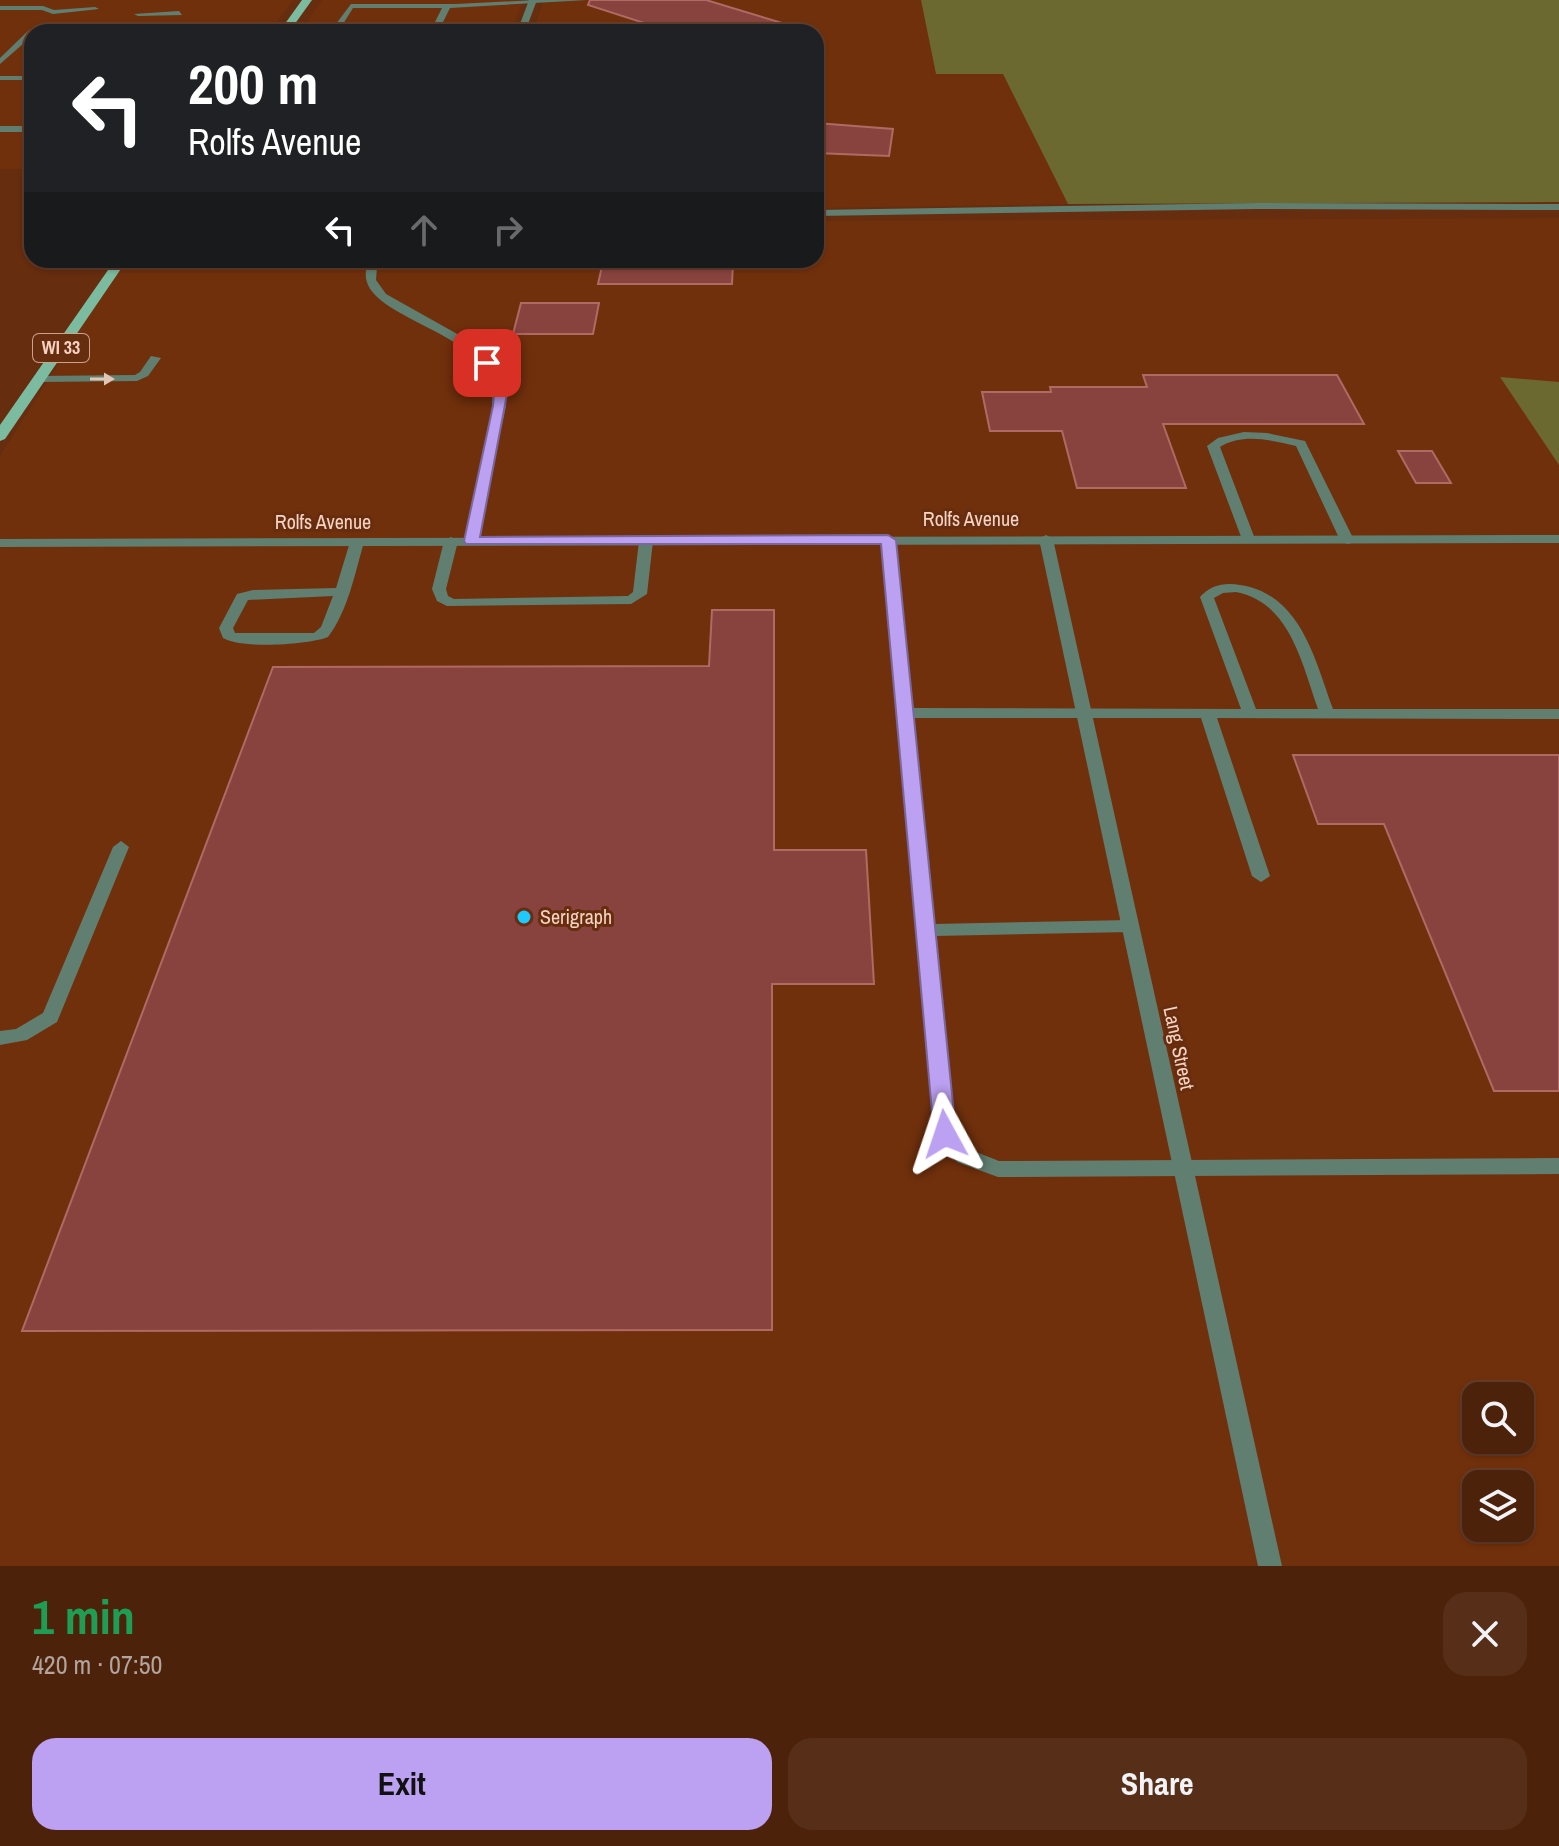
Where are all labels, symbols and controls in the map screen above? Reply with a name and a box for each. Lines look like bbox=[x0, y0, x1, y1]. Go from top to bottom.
text: 200 m bbox=[188, 46, 318, 121]
icon: left bbox=[56, 56, 160, 160]
text: Rolfs Avenue bbox=[188, 118, 361, 166]
icon: left bbox=[318, 208, 362, 252]
icon: ahead bbox=[402, 208, 446, 252]
icon: right bbox=[486, 208, 530, 252]
pin bbox=[453, 329, 521, 397]
road number: WI 33 bbox=[33, 334, 89, 362]
icon: arrive bbox=[465, 341, 509, 385]
one-way arrow bbox=[90, 373, 115, 385]
street label: Rolfs Avenue bbox=[923, 505, 1019, 532]
street label: Rolfs Avenue bbox=[275, 508, 371, 535]
place label: Serigraph bbox=[540, 903, 612, 930]
marker: Serigraph bbox=[515, 908, 533, 926]
street label: Lang Street bbox=[1157, 1004, 1202, 1093]
position arrow bbox=[903, 1092, 987, 1176]
map controls bbox=[1462, 1382, 1534, 1542]
button: search bbox=[1462, 1382, 1534, 1454]
button: layers bbox=[1462, 1470, 1534, 1542]
text: 1 min bbox=[32, 1584, 135, 1649]
button: close bbox=[1443, 1592, 1527, 1676]
text: 420 m · 07:50 bbox=[32, 1647, 162, 1682]
button: Exit bbox=[32, 1738, 772, 1830]
button: Share bbox=[788, 1738, 1527, 1830]

